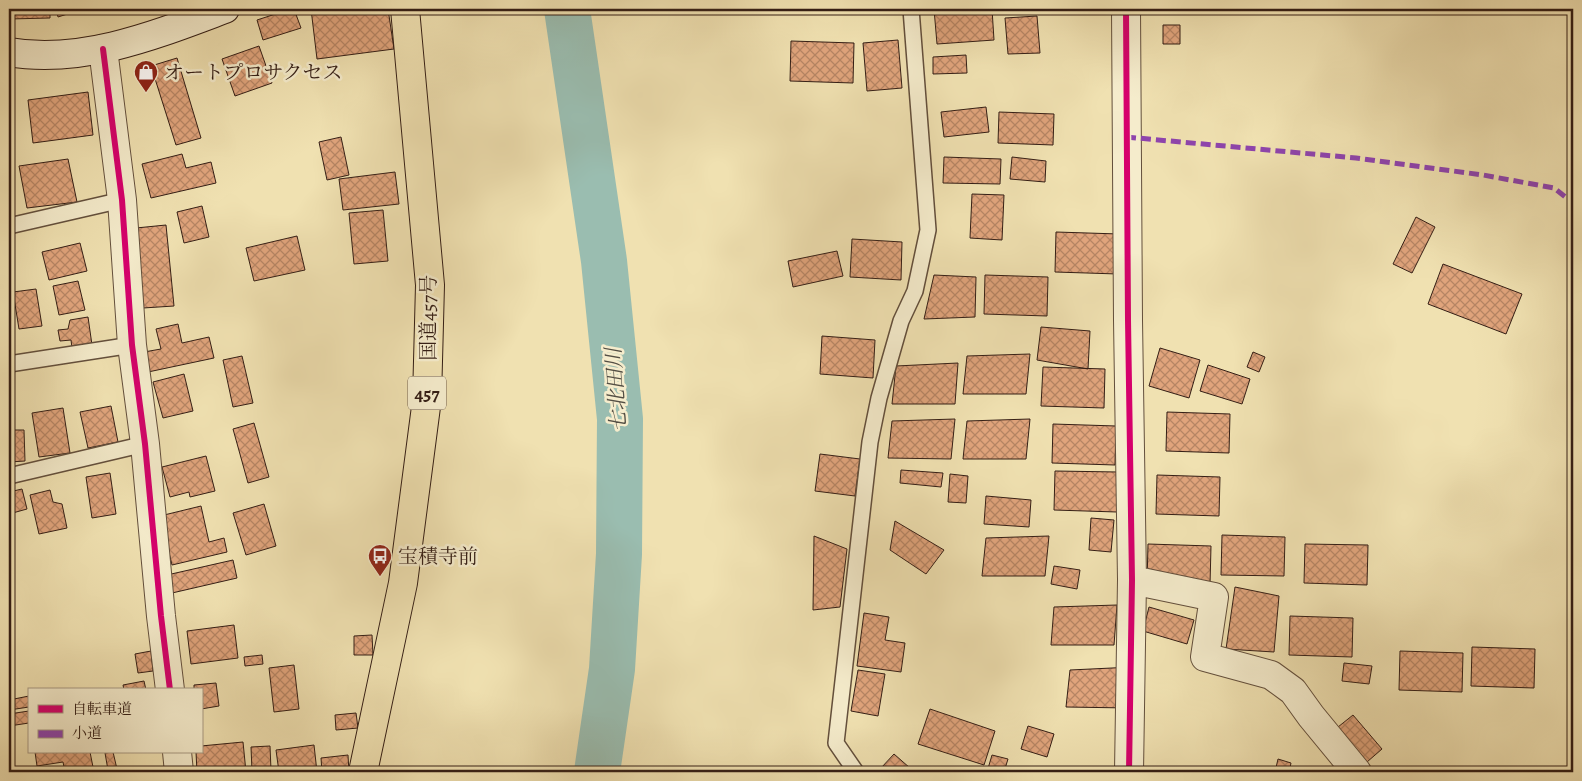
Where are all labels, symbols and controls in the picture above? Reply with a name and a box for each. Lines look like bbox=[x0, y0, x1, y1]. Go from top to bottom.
shop icon: オートプロサクセス bbox=[133, 59, 159, 93]
place label: オートプロサクセス bbox=[164, 59, 343, 86]
street label: 国道457号 bbox=[415, 275, 442, 361]
water label: 七北田川 bbox=[599, 345, 633, 433]
road number: 457 bbox=[408, 376, 446, 409]
bus stop icon: 宝積寺前 bbox=[367, 543, 393, 577]
place label: 宝積寺前 bbox=[398, 543, 478, 570]
legend bbox=[28, 688, 202, 754]
text: 自転車道 bbox=[72, 699, 132, 719]
text: 小道 bbox=[72, 723, 102, 743]

